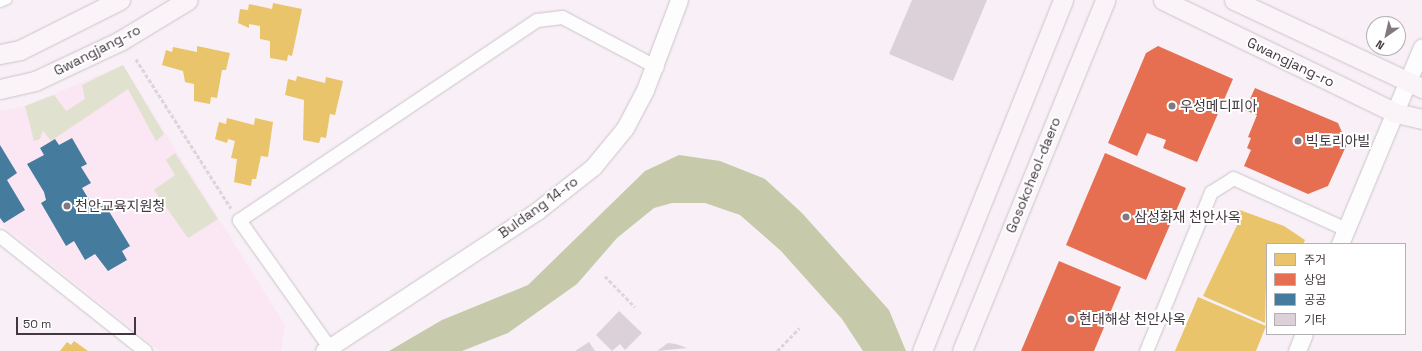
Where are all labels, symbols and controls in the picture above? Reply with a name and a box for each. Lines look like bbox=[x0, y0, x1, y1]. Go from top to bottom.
north arrow bbox=[1366, 16, 1406, 56]
street label: Gwangjang-ro bbox=[51, 21, 143, 79]
street label: Gwangjang-ro bbox=[1245, 34, 1337, 90]
text: N bbox=[1373, 37, 1387, 53]
place label: 우성메디피아 bbox=[1180, 98, 1257, 114]
marker: 우성메디피아 bbox=[1167, 101, 1177, 111]
street label: Gosokcheol-daero bbox=[1002, 115, 1064, 235]
place label: 빅토리아빌 bbox=[1306, 133, 1370, 149]
marker: 빅토리아빌 bbox=[1293, 136, 1303, 146]
street label: Buldang 14-ro bbox=[495, 173, 581, 241]
place label: 천안교육지원청 bbox=[75, 198, 165, 214]
marker: 천안교육지원청 bbox=[62, 201, 72, 211]
place label: 삼성화재 천안사옥 bbox=[1134, 209, 1241, 225]
marker: 삼성화재 천안사옥 bbox=[1121, 212, 1131, 222]
legend bbox=[1266, 243, 1406, 335]
text: 주거 bbox=[1304, 252, 1326, 268]
text: 상업 bbox=[1304, 272, 1326, 288]
text: 공공 bbox=[1304, 292, 1326, 308]
scale bar bbox=[18, 309, 138, 335]
place label: 현대해상 천안사옥 bbox=[1079, 311, 1186, 327]
text: 기타 bbox=[1304, 312, 1326, 328]
marker: 현대해상 천안사옥 bbox=[1066, 314, 1076, 324]
text: 50 m bbox=[23, 316, 51, 332]

